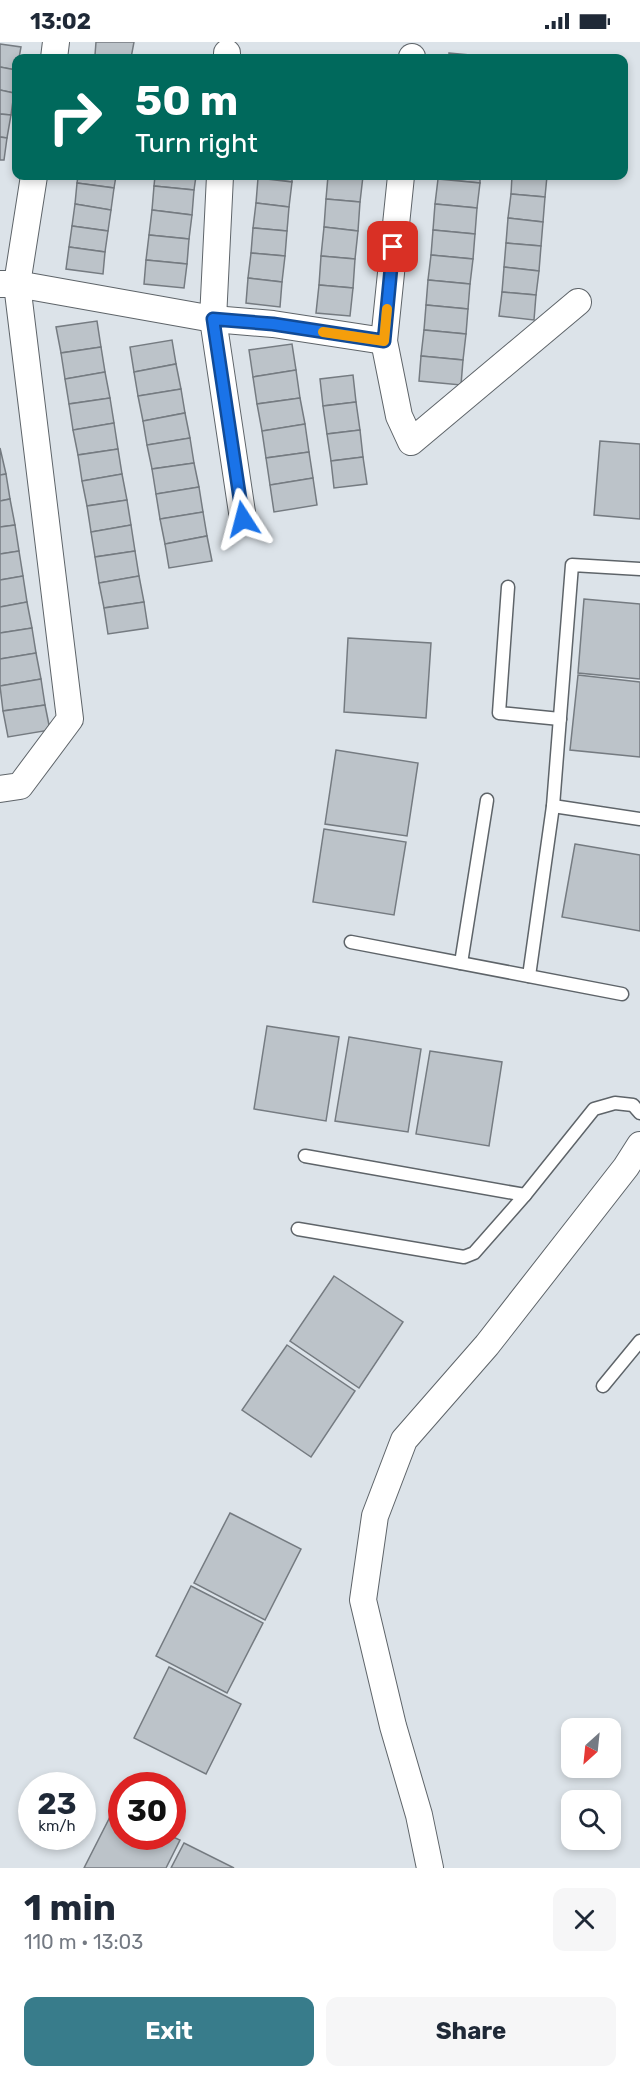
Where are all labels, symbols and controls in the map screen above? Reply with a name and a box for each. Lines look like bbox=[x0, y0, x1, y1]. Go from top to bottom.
text: 13:02 bbox=[30, 8, 91, 35]
text: 50 m bbox=[135, 76, 238, 126]
icon: right bbox=[36, 78, 114, 156]
text: Turn right bbox=[135, 127, 258, 159]
pin bbox=[367, 221, 418, 272]
icon: arrive bbox=[376, 230, 409, 263]
position arrow bbox=[211, 487, 275, 551]
north arrow bbox=[561, 1718, 621, 1778]
map controls bbox=[561, 1718, 621, 1850]
speed limit sign: 30 bbox=[108, 1772, 186, 1850]
text: 23 bbox=[37, 1786, 77, 1822]
button: search bbox=[561, 1790, 621, 1850]
text: km/h bbox=[38, 1817, 76, 1835]
text: 1 min bbox=[24, 1886, 116, 1929]
button: close bbox=[553, 1888, 616, 1951]
text: 110 m · 13:03 bbox=[24, 1930, 143, 1954]
button: Exit bbox=[24, 1997, 314, 2066]
button: Share bbox=[326, 1997, 616, 2066]

